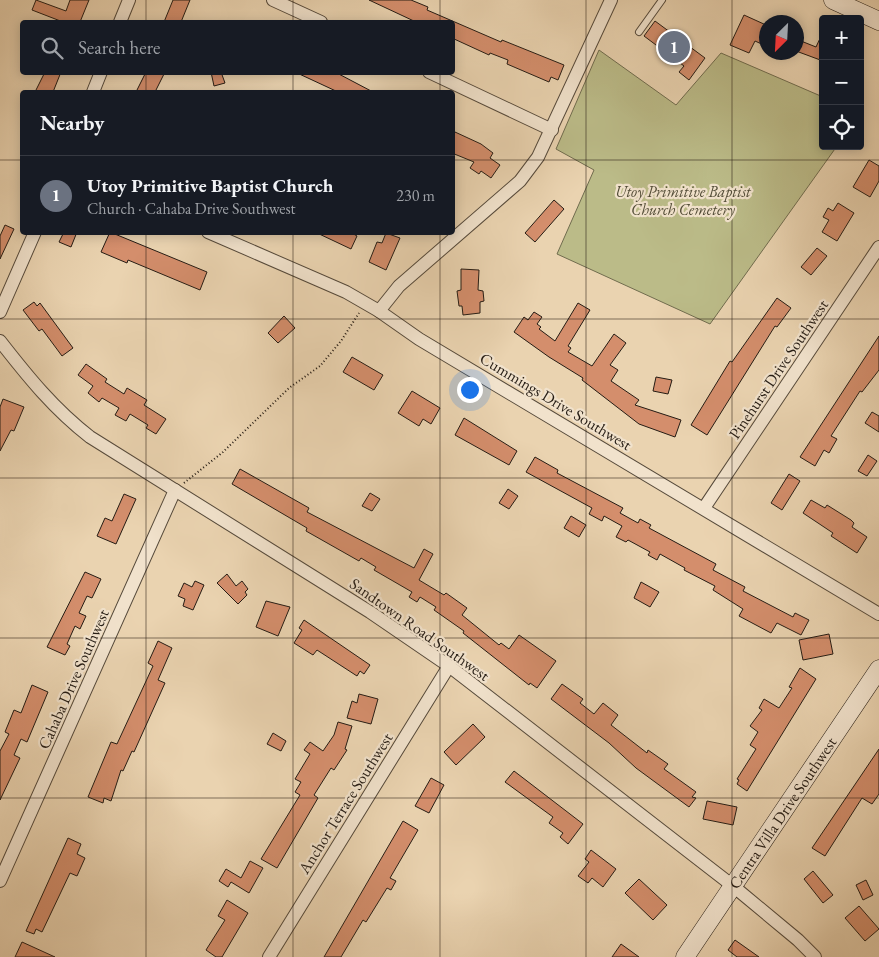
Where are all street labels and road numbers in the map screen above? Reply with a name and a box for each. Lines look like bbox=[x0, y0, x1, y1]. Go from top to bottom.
street label: Pinehurst Drive Southwest bbox=[724, 295, 833, 443]
street label: Cummings Drive Southwest bbox=[476, 348, 635, 455]
street label: Sandtown Road Southwest bbox=[346, 573, 494, 686]
street label: Cahaba Drive Southwest bbox=[33, 606, 114, 752]
street label: Anchor Terrace Southwest bbox=[293, 729, 397, 879]
street label: Centra Villa Drive Southwest bbox=[724, 733, 841, 893]

